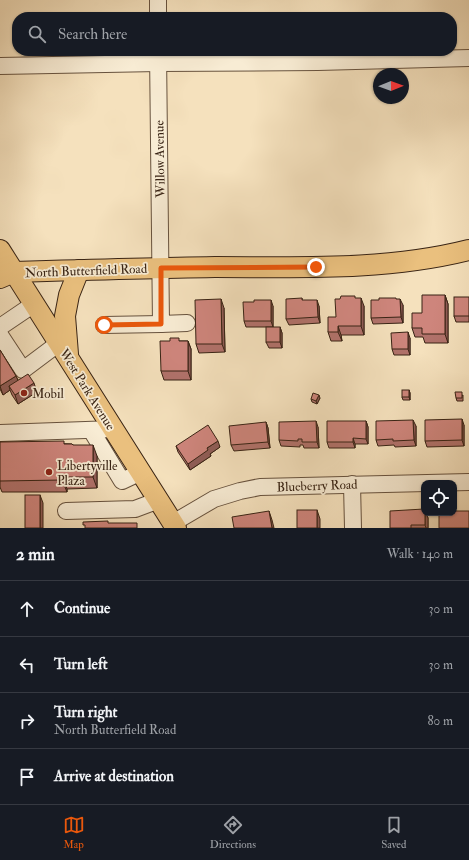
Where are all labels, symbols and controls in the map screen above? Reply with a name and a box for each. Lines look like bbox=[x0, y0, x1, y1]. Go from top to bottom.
search box bbox=[12, 12, 457, 56]
icon: search bbox=[26, 23, 48, 45]
text: Search here bbox=[58, 25, 127, 44]
north arrow bbox=[373, 68, 409, 104]
street label: Willow Avenue bbox=[151, 119, 169, 199]
route end bbox=[307, 258, 325, 276]
street label: North Butterfield Road bbox=[25, 261, 148, 281]
route start bbox=[95, 316, 113, 334]
street label: West Park Avenue bbox=[55, 345, 119, 434]
place label: Mobil bbox=[32, 386, 64, 402]
marker: Mobil bbox=[19, 388, 29, 398]
place label: Libertyville Plaza bbox=[57, 458, 118, 489]
marker: Libertyville Plaza bbox=[44, 467, 54, 477]
street label: Blueberry Road bbox=[276, 477, 358, 496]
map controls bbox=[421, 480, 457, 516]
button: locate bbox=[421, 480, 457, 516]
text: 2 min bbox=[16, 544, 55, 565]
text: Walk · 140 m bbox=[387, 546, 453, 562]
icon: ahead bbox=[16, 598, 38, 620]
text: Continue bbox=[54, 599, 110, 618]
text: 30 m bbox=[429, 601, 453, 617]
icon: left bbox=[16, 654, 38, 676]
text: Turn left bbox=[54, 655, 108, 674]
text: 30 m bbox=[429, 657, 453, 673]
text: Turn right bbox=[54, 703, 117, 722]
icon: right bbox=[16, 710, 38, 732]
text: 80 m bbox=[427, 713, 453, 729]
text: North Butterfield Road bbox=[54, 722, 176, 738]
icon: arrive bbox=[16, 766, 38, 788]
text: Arrive at destination bbox=[54, 767, 174, 786]
tab: Map bbox=[63, 814, 85, 851]
tab: Directions bbox=[210, 814, 256, 851]
tab: Saved bbox=[381, 814, 406, 851]

